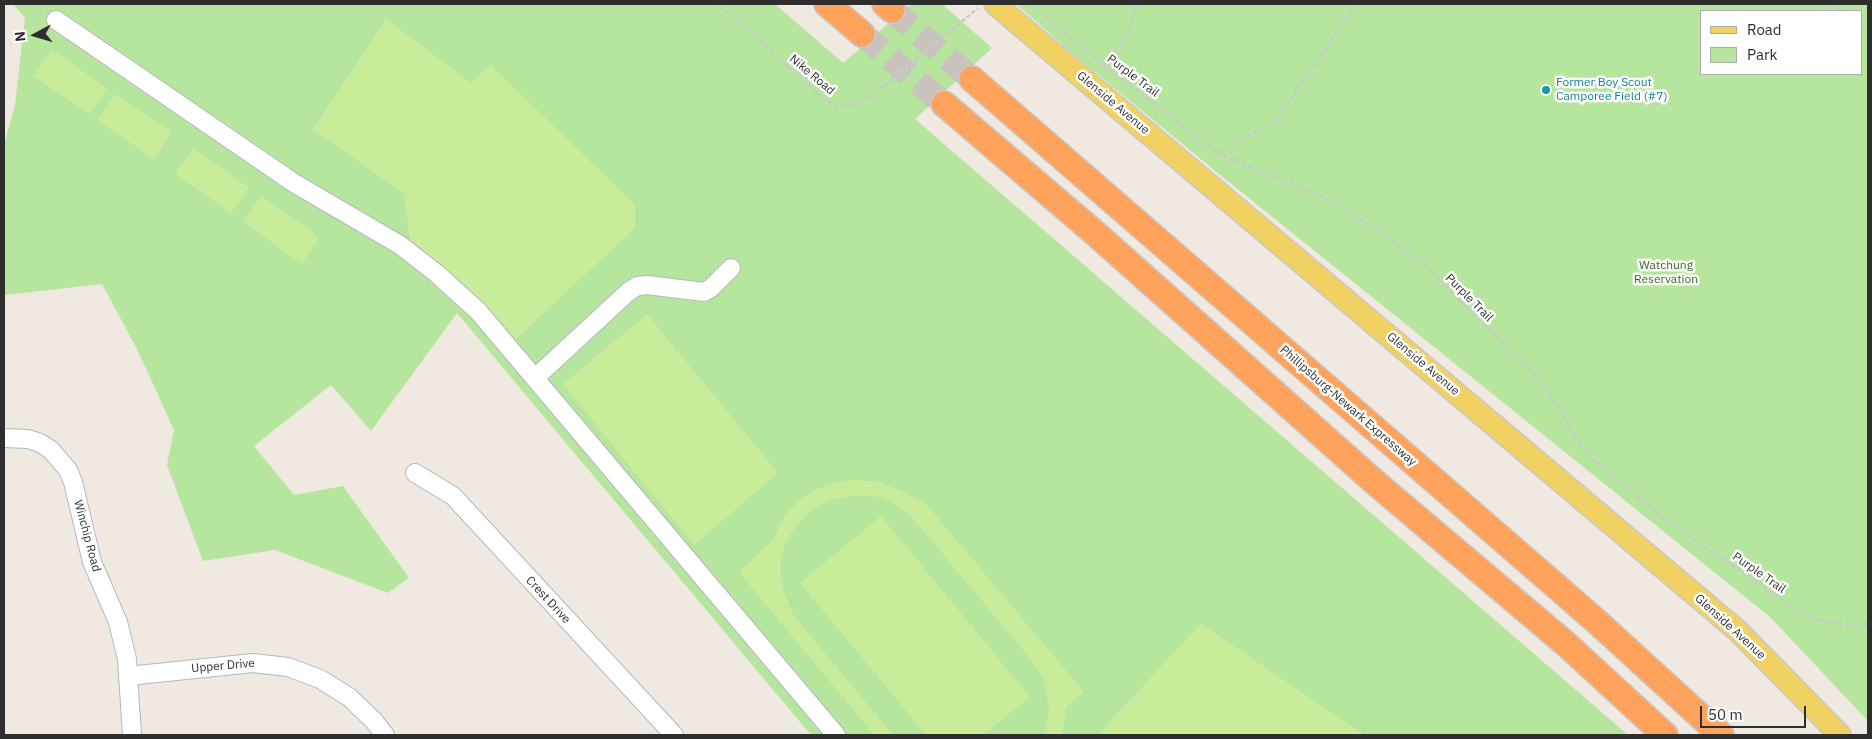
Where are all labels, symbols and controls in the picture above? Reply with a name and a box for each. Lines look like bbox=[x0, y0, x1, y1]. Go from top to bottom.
north arrow bbox=[10, 10, 60, 60]
legend bbox=[1700, 10, 1862, 75]
text: Road bbox=[1747, 20, 1782, 39]
text: N bbox=[11, 31, 30, 43]
text: Park bbox=[1747, 45, 1777, 64]
street label: Nike Road bbox=[786, 52, 838, 98]
street label: Purple Trail bbox=[1104, 52, 1162, 100]
street label: Glenside Avenue bbox=[1074, 68, 1152, 138]
place label: Former Boy Scout Camporee Field (#7) bbox=[1556, 76, 1668, 104]
marker: Former Boy Scout Camporee Field (#7) bbox=[1540, 84, 1552, 96]
park label: Watchung Reservation bbox=[1634, 259, 1698, 287]
street label: Purple Trail bbox=[1442, 271, 1496, 325]
street label: Glenside Avenue bbox=[1384, 329, 1462, 399]
street label: Phillipsburg-Newark Expressway bbox=[1277, 343, 1419, 469]
street label: Winchip Road bbox=[71, 499, 103, 573]
street label: Purple Trail bbox=[1730, 549, 1788, 597]
street label: Crest Drive bbox=[523, 574, 573, 626]
street label: Glenside Avenue bbox=[1692, 591, 1768, 663]
street label: Upper Drive bbox=[191, 656, 255, 676]
scale bar bbox=[1702, 696, 1808, 728]
text: 50 m bbox=[1708, 705, 1743, 724]

